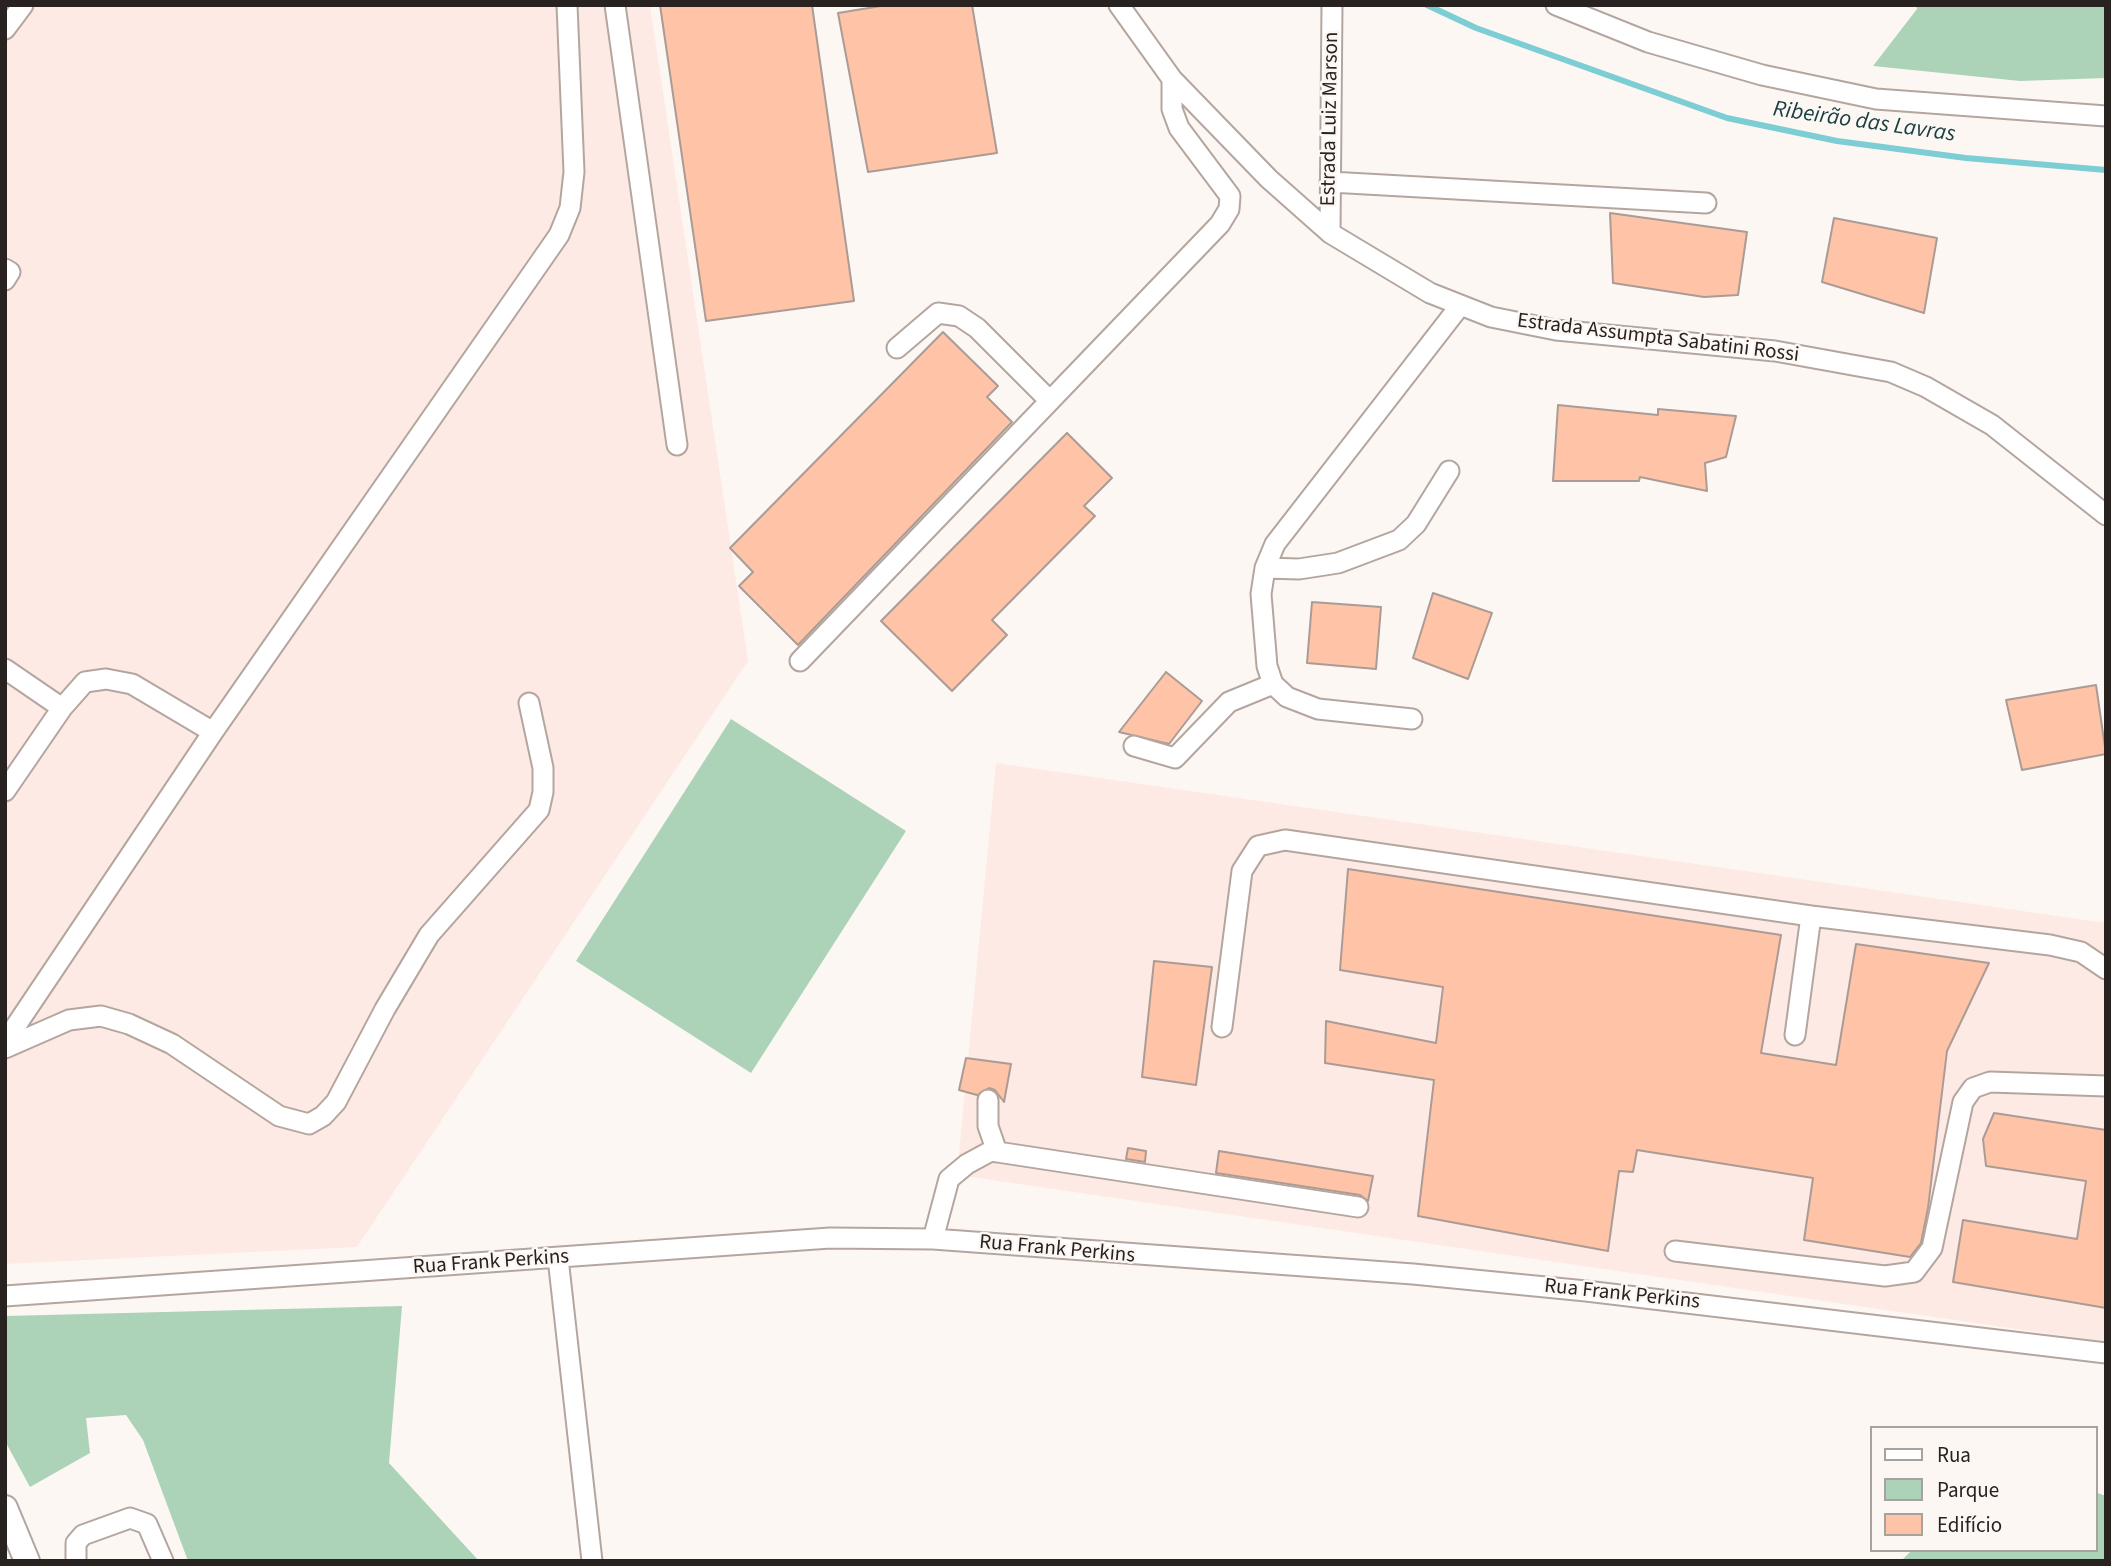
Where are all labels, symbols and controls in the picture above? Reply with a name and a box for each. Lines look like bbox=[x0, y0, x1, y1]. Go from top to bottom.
street label: Estrada Luiz Marson bbox=[1317, 31, 1345, 207]
water label: Ribeirão das Lavras bbox=[1771, 97, 1957, 149]
street label: Estrada Assumpta Sabatini Rossi bbox=[1516, 309, 1800, 369]
street label: Rua Frank Perkins bbox=[978, 1231, 1136, 1269]
street label: Rua Frank Perkins bbox=[412, 1245, 570, 1281]
street label: Rua Frank Perkins bbox=[1543, 1274, 1701, 1316]
legend bbox=[1870, 1426, 2097, 1552]
text: Rua bbox=[1937, 1440, 1971, 1470]
text: Parque bbox=[1937, 1475, 1999, 1505]
text: Edifício bbox=[1937, 1510, 2002, 1540]

